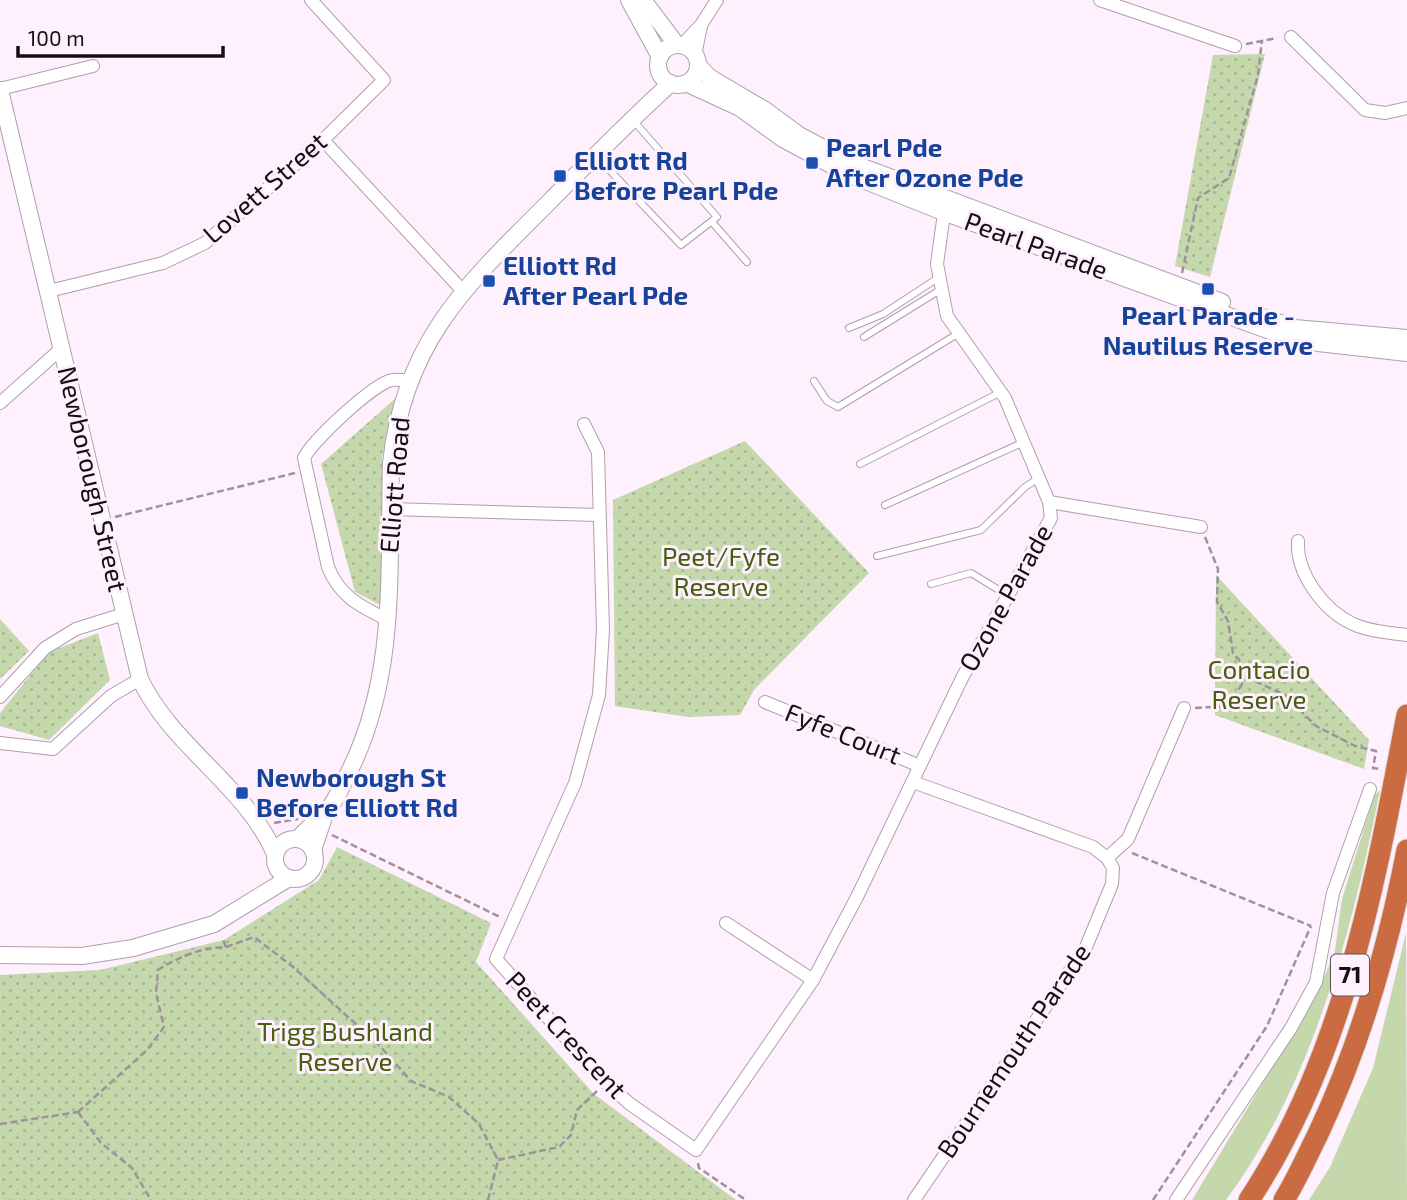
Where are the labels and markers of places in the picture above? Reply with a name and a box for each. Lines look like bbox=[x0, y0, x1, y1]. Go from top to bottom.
place label: Pearl Pde After Ozone Pde bbox=[826, 131, 1024, 192]
place label: Elliott Rd Before Pearl Pde bbox=[574, 144, 779, 205]
marker: Pearl Pde After Ozone Pde bbox=[804, 155, 820, 171]
marker: Elliott Rd Before Pearl Pde bbox=[552, 168, 568, 184]
place label: Elliott Rd After Pearl Pde bbox=[503, 249, 688, 310]
marker: Elliott Rd After Pearl Pde bbox=[481, 273, 497, 289]
marker: Pearl Parade - Nautilus Reserve bbox=[1200, 281, 1216, 297]
place label: Pearl Parade - Nautilus Reserve bbox=[1103, 299, 1313, 360]
place label: Newborough St Before Elliott Rd bbox=[256, 761, 458, 822]
marker: Newborough St Before Elliott Rd bbox=[234, 785, 250, 801]

